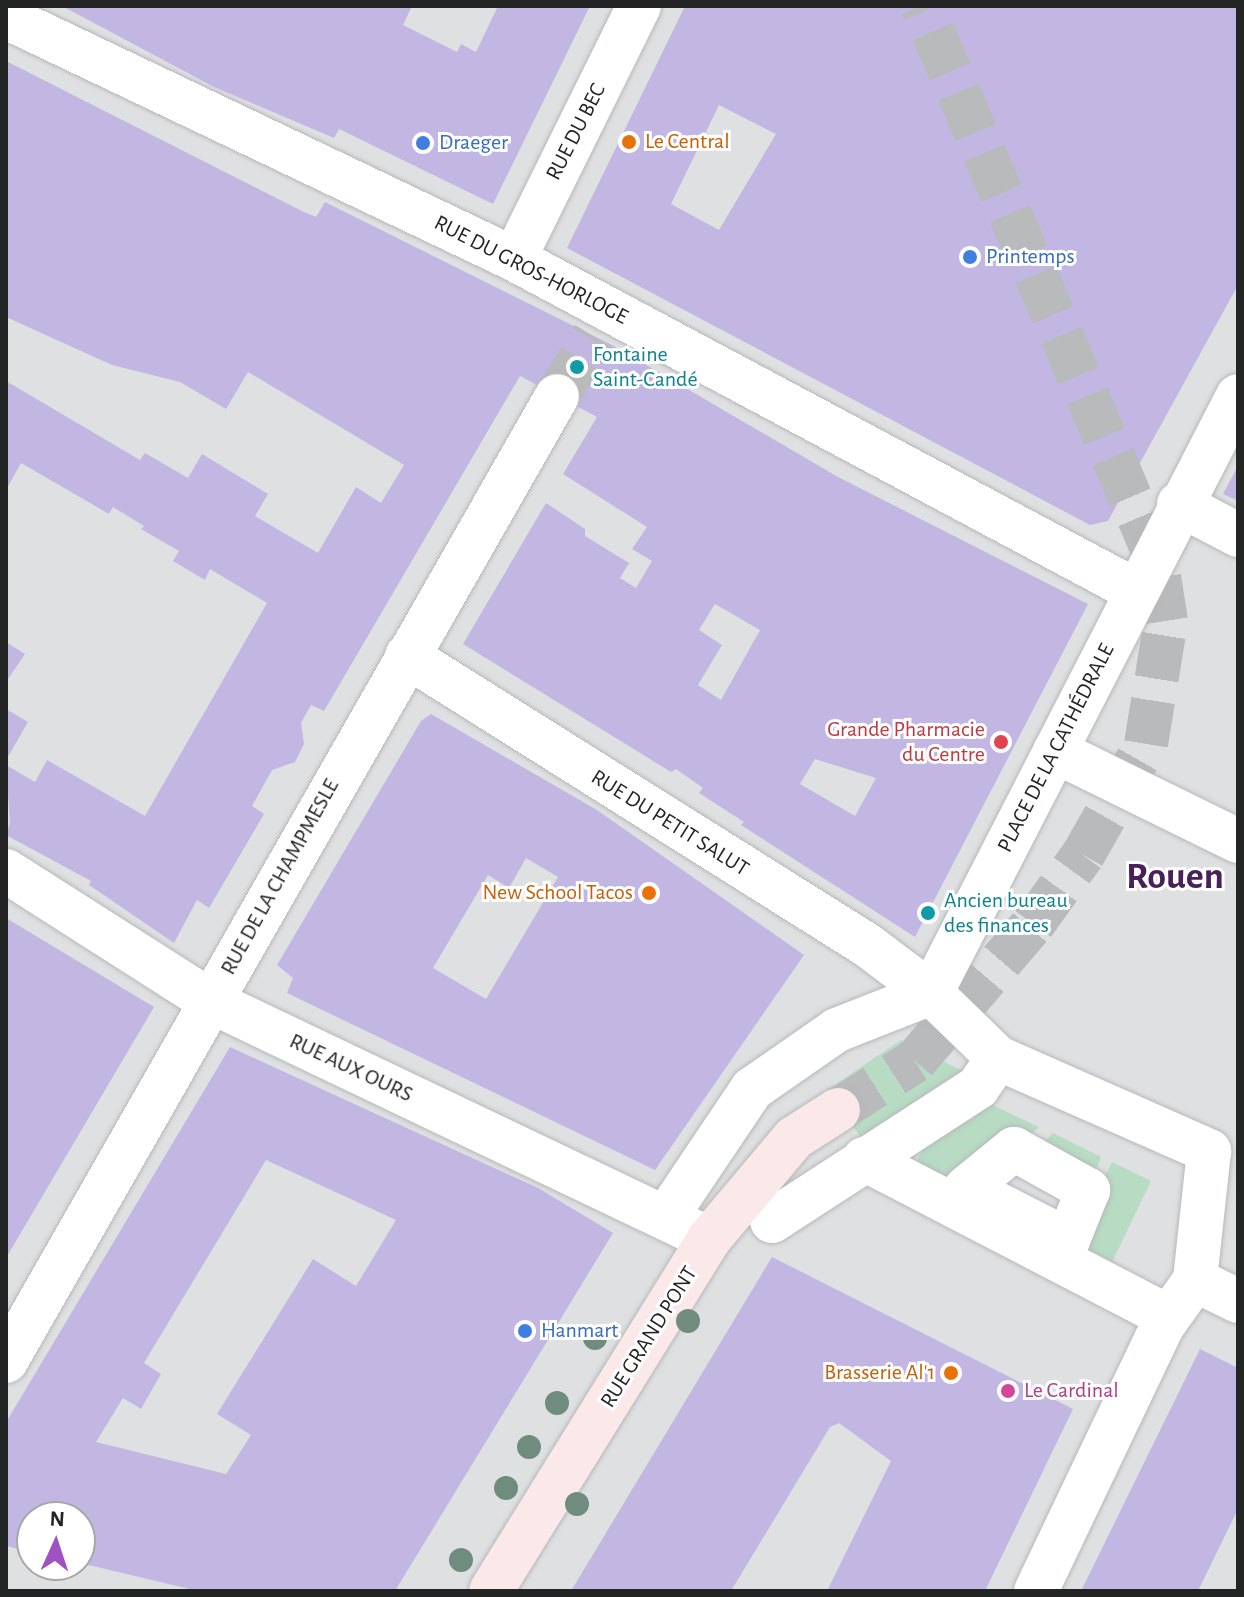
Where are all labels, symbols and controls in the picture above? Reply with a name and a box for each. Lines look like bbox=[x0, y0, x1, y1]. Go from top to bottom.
street label: RUE DU BEC bbox=[540, 79, 612, 185]
place label: Le Central bbox=[645, 129, 730, 155]
place label: Draeger bbox=[439, 130, 508, 156]
marker: Le Central bbox=[620, 133, 638, 151]
marker: Draeger bbox=[414, 134, 432, 152]
street label: RUE DU GROS-HORLOGE bbox=[430, 210, 632, 330]
place label: Printemps bbox=[986, 244, 1075, 270]
marker: Printemps bbox=[961, 248, 979, 266]
place label: Fontaine Saint-Candé bbox=[593, 341, 698, 392]
marker: Fontaine Saint-Candé bbox=[568, 358, 586, 376]
street label: PLACE DE LA CATHÉDRALE bbox=[992, 639, 1120, 857]
place label: Grande Pharmacie du Centre bbox=[827, 716, 985, 768]
marker: Grande Pharmacie du Centre bbox=[992, 733, 1010, 751]
street label: RUE DU PETIT SALUT bbox=[586, 764, 754, 882]
street label: RUE DE LA CHAMPMESLE bbox=[215, 774, 345, 980]
district label: Rouen bbox=[1126, 855, 1224, 901]
place label: New School Tacos bbox=[482, 880, 633, 906]
marker: New School Tacos bbox=[640, 884, 658, 902]
place label: Ancien bureau des finances bbox=[944, 887, 1068, 938]
marker: Ancien bureau des finances bbox=[919, 904, 937, 922]
street label: RUE AUX OURS bbox=[285, 1028, 417, 1108]
street label: RUE GRAND PONT bbox=[595, 1261, 703, 1413]
place label: Hanmart bbox=[541, 1318, 618, 1344]
marker: Hanmart bbox=[516, 1322, 534, 1340]
place label: Brasserie Al'1 bbox=[824, 1360, 935, 1386]
marker: Brasserie Al'1 bbox=[942, 1364, 960, 1382]
place label: Le Cardinal bbox=[1024, 1378, 1119, 1404]
marker: Le Cardinal bbox=[999, 1382, 1017, 1400]
north arrow bbox=[16, 1501, 96, 1581]
text: N bbox=[49, 1508, 65, 1530]

